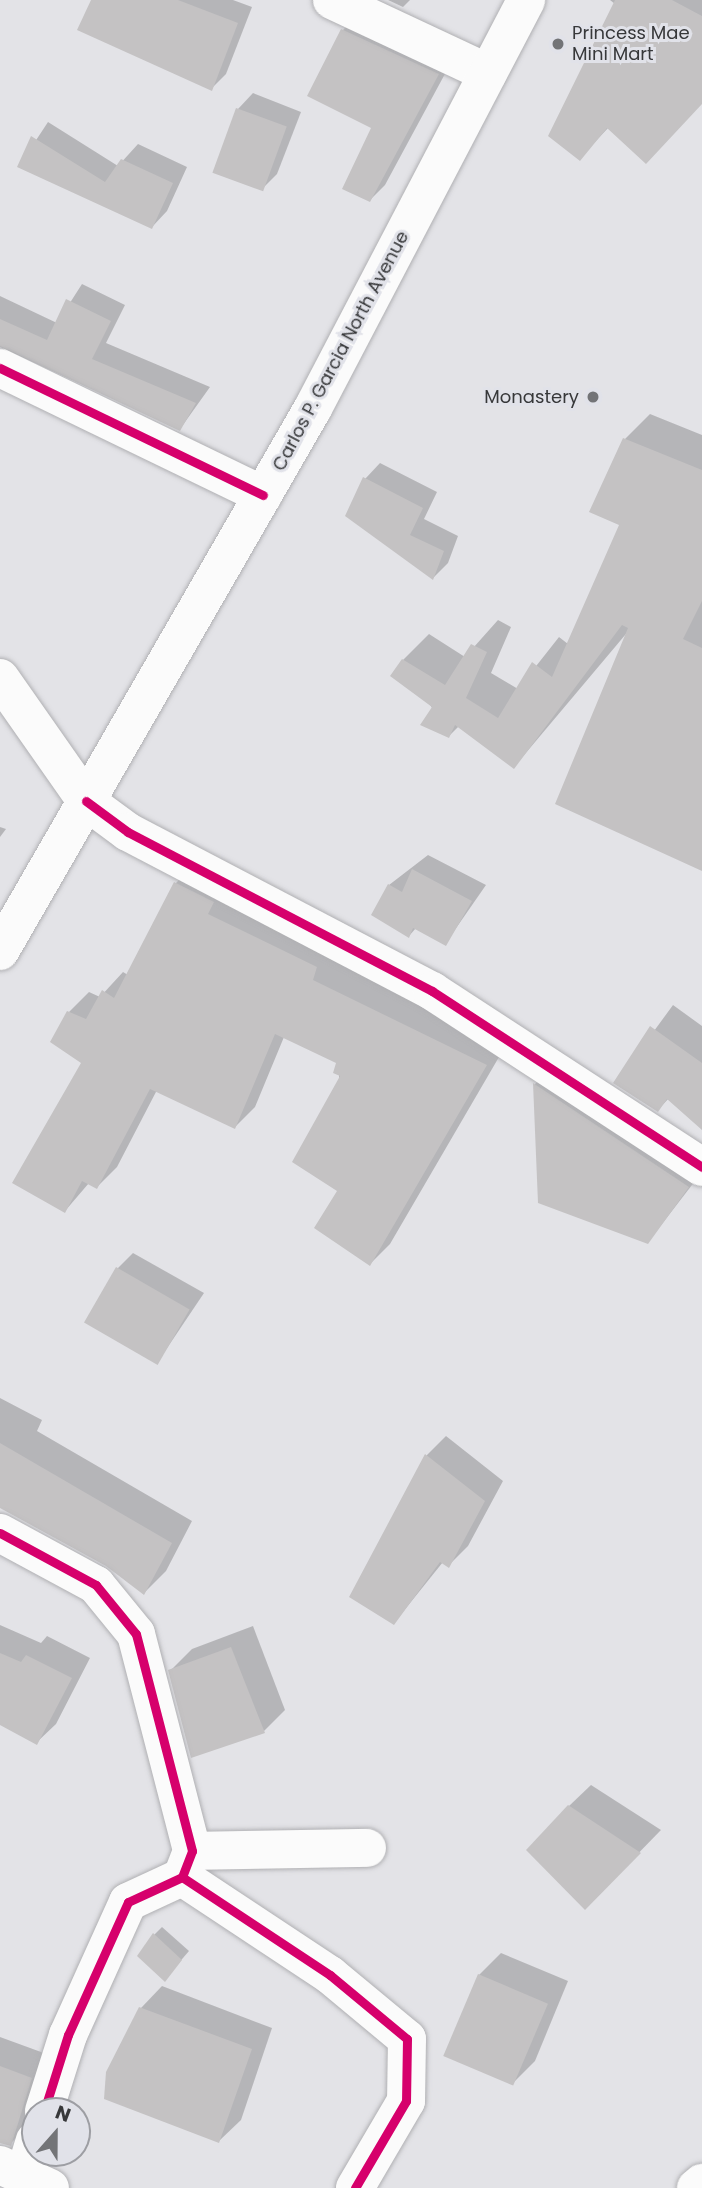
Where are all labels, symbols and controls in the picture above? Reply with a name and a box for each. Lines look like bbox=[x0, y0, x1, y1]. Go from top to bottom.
place label: Princess Mae Mini Mart bbox=[572, 23, 690, 66]
marker: Princess Mae Mini Mart bbox=[550, 36, 566, 52]
street label: Carlos P. Garcia North Avenue bbox=[268, 227, 414, 475]
place label: Monastery bbox=[484, 386, 579, 408]
marker: Monastery bbox=[585, 389, 601, 405]
north arrow bbox=[21, 2097, 91, 2167]
text: N bbox=[51, 2099, 74, 2129]

